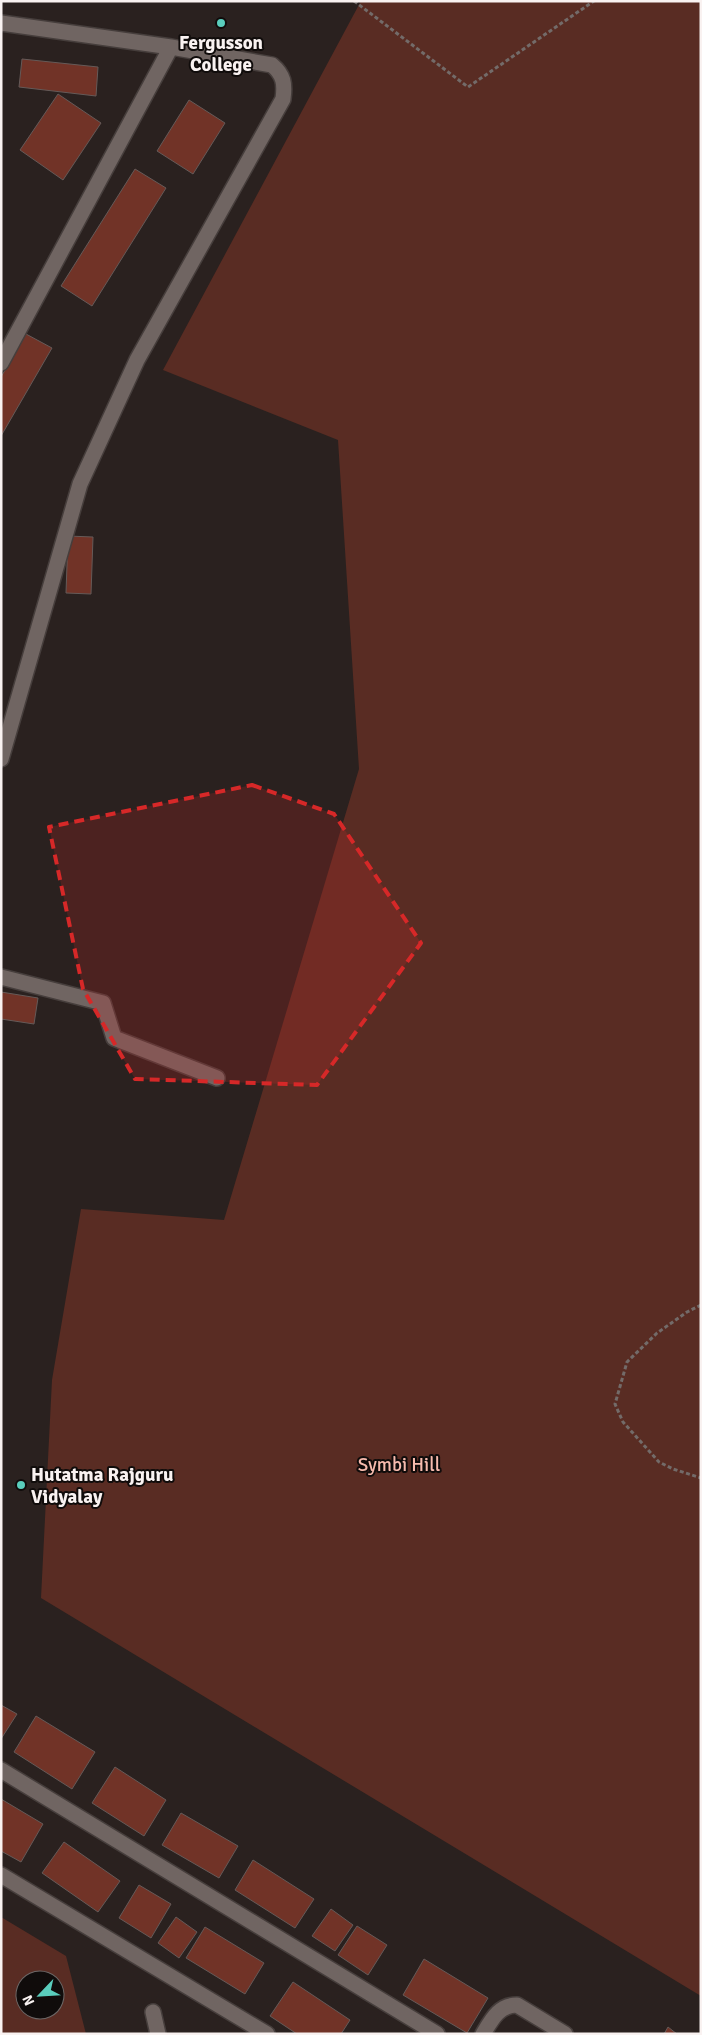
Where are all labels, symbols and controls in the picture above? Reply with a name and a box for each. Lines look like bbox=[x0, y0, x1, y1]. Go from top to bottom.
marker: Fergusson College bbox=[215, 17, 227, 29]
place label: Fergusson College bbox=[179, 31, 263, 77]
park label: Symbi Hill bbox=[358, 1453, 440, 1477]
place label: Hutatma Rajguru Vidyalay bbox=[31, 1463, 173, 1509]
marker: Hutatma Rajguru Vidyalay bbox=[15, 1479, 27, 1491]
north arrow bbox=[15, 1970, 65, 2020]
text: N bbox=[19, 1992, 38, 2008]

